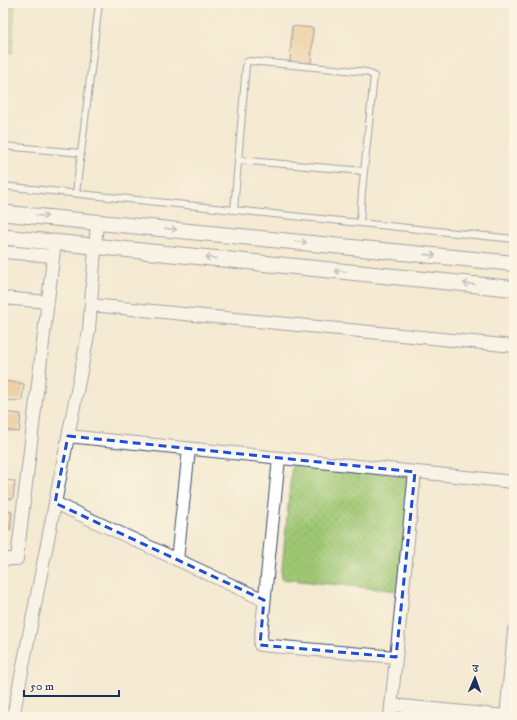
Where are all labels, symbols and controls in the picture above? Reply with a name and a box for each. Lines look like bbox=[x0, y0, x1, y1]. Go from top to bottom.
one-way arrow bbox=[35, 213, 48, 220]
one-way arrow bbox=[164, 226, 177, 233]
one-way arrow bbox=[294, 238, 307, 246]
one-way arrow bbox=[423, 251, 436, 259]
one-way arrow bbox=[205, 255, 218, 262]
one-way arrow bbox=[334, 268, 347, 275]
one-way arrow bbox=[463, 281, 476, 288]
north arrow bbox=[455, 658, 495, 698]
text: उ bbox=[471, 662, 480, 676]
scale bar bbox=[24, 672, 119, 698]
text: 50 m bbox=[30, 679, 54, 694]

